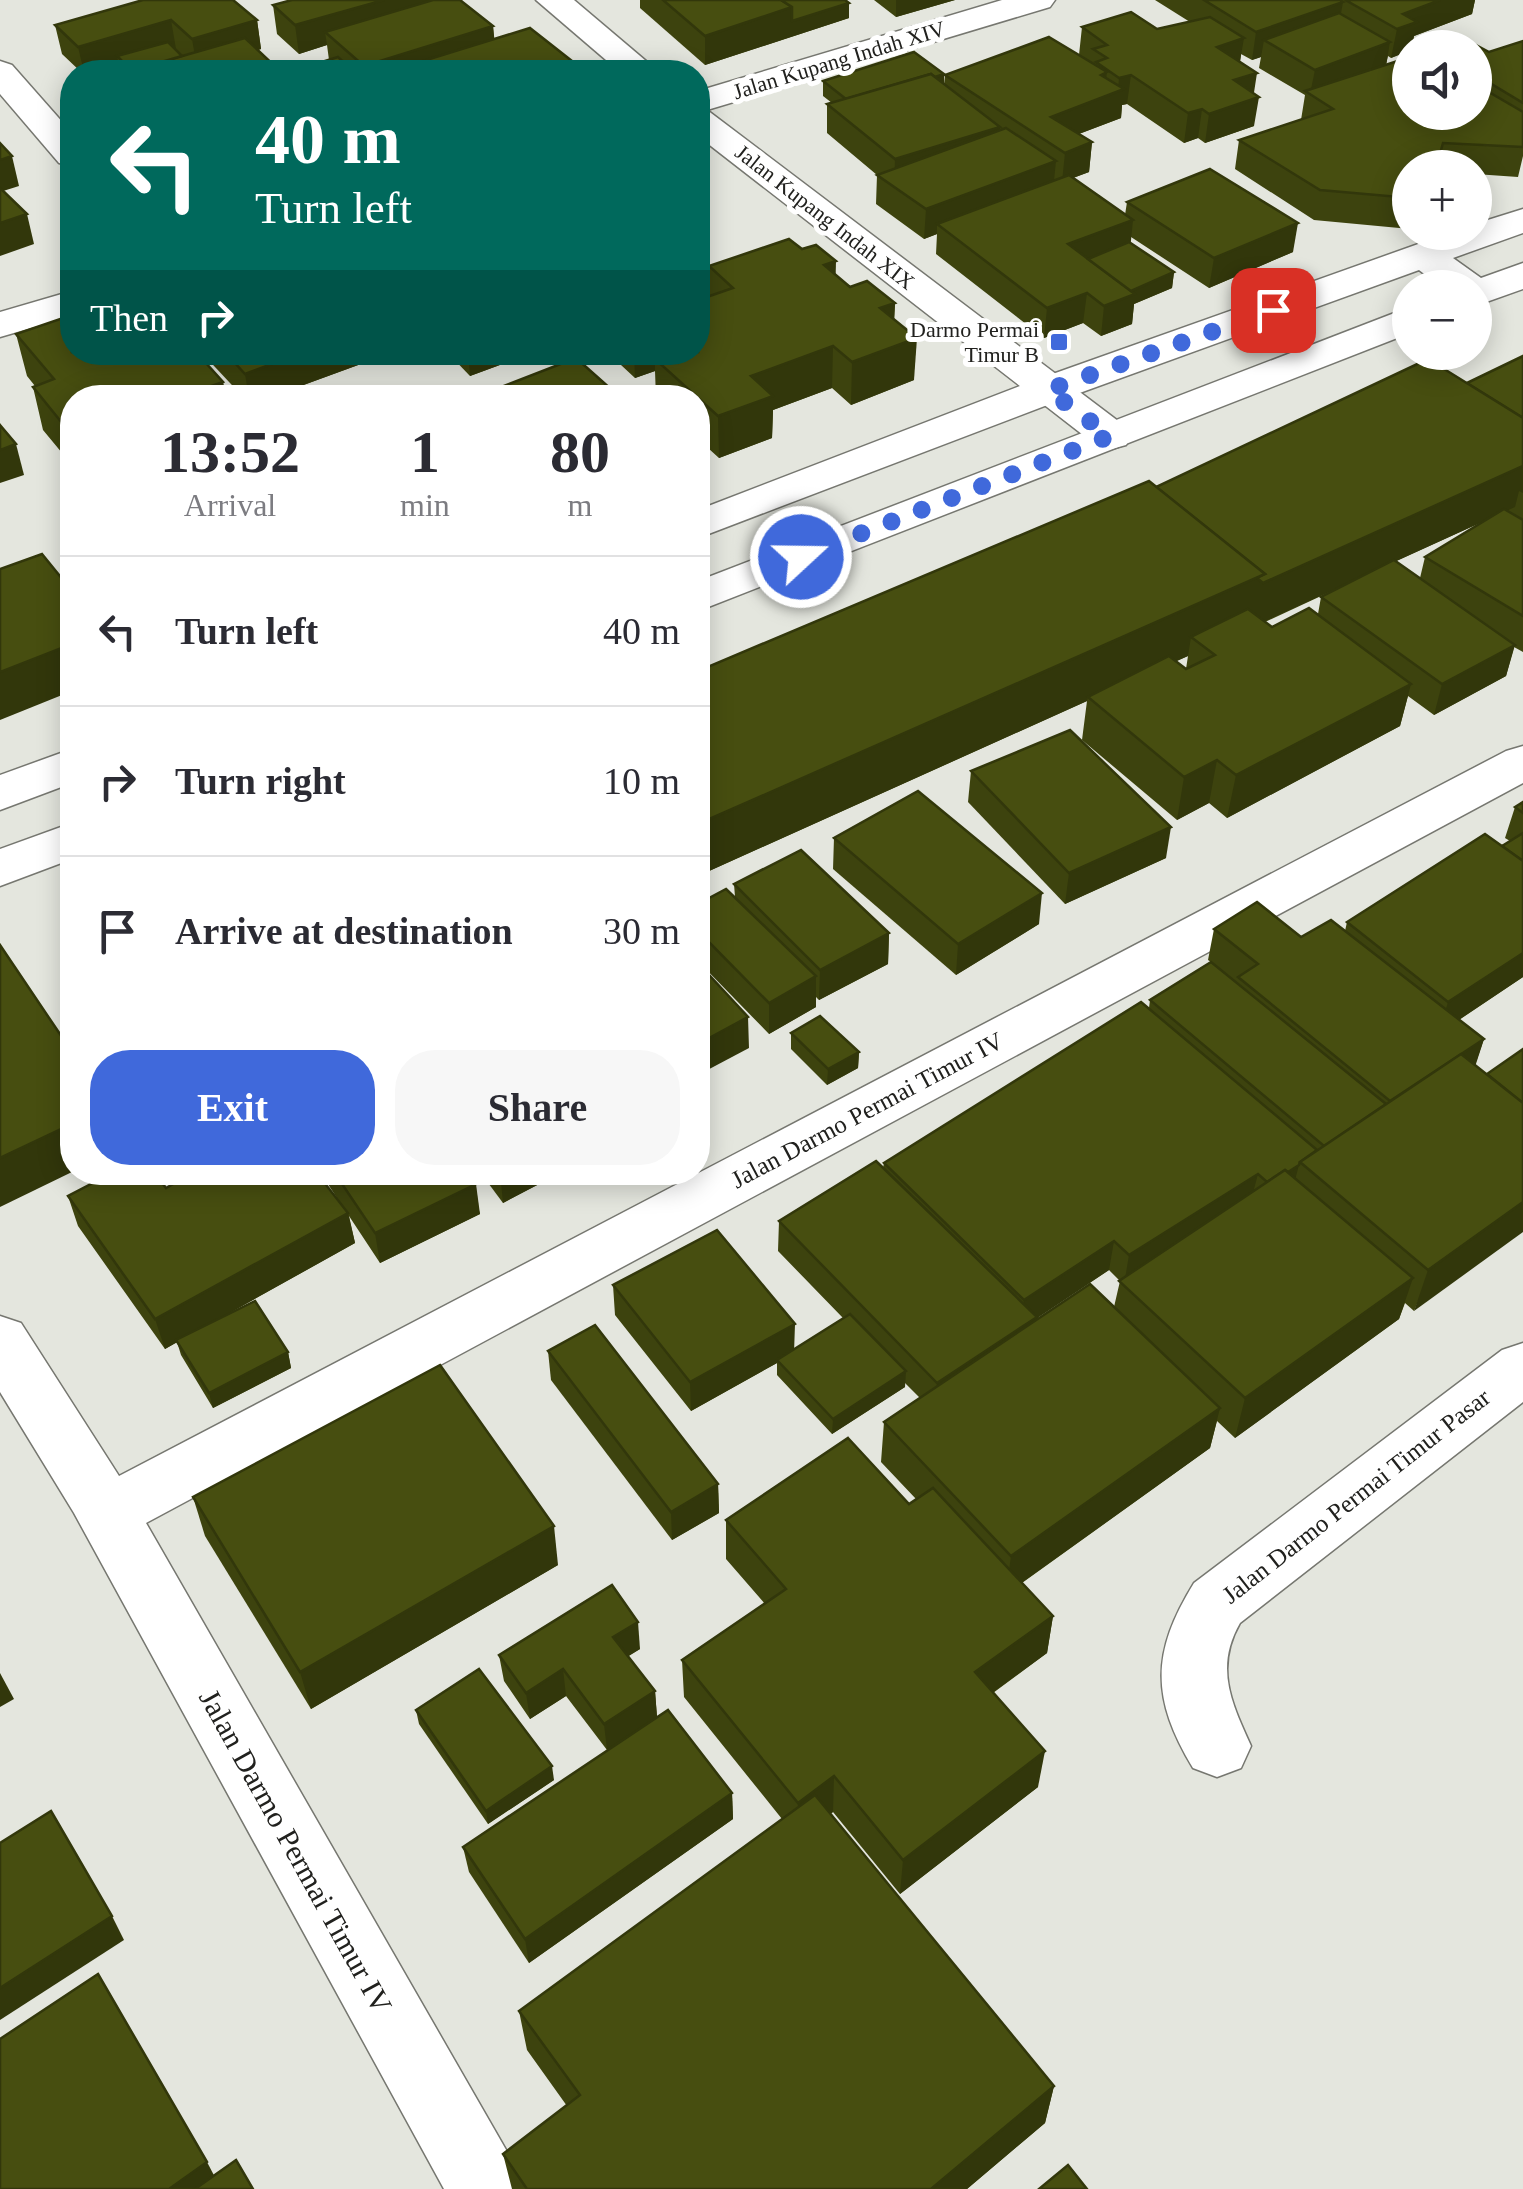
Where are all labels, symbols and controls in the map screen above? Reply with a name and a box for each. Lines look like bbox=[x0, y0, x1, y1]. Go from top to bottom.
street label: Jalan Kupang Indah XIV bbox=[730, 16, 948, 104]
map controls bbox=[1392, 30, 1492, 370]
button: sound bbox=[1392, 30, 1492, 130]
icon: left bbox=[90, 100, 220, 230]
text: 40 m bbox=[255, 101, 401, 178]
street label: Jalan Kupang Indah XIX bbox=[730, 139, 920, 295]
button: + bbox=[1392, 150, 1492, 250]
text: Turn left bbox=[255, 183, 412, 233]
pin bbox=[1231, 268, 1316, 353]
button: − bbox=[1392, 270, 1492, 370]
icon: arrive bbox=[1246, 283, 1301, 338]
icon: right bbox=[188, 290, 243, 345]
text: Then bbox=[90, 297, 168, 339]
place label: Darmo Permai Timur B bbox=[910, 317, 1039, 367]
marker: Darmo Permai Timur B bbox=[1048, 331, 1070, 353]
text: 13:52 bbox=[160, 419, 300, 485]
text: 1 bbox=[410, 419, 440, 485]
text: 80 bbox=[550, 419, 610, 485]
text: Arrival bbox=[184, 487, 276, 523]
text: min bbox=[400, 487, 450, 523]
text: m bbox=[567, 487, 592, 523]
position arrow bbox=[749, 505, 853, 609]
icon: left bbox=[90, 604, 145, 659]
text: Turn left bbox=[175, 610, 318, 652]
text: 40 m bbox=[603, 610, 680, 652]
icon: right bbox=[90, 754, 145, 809]
text: Turn right bbox=[175, 760, 346, 802]
text: 10 m bbox=[603, 760, 680, 802]
icon: arrive bbox=[90, 904, 145, 959]
text: Arrive at destination bbox=[175, 910, 513, 952]
text: 30 m bbox=[603, 910, 680, 952]
street label: Jalan Darmo Permai Timur IV bbox=[726, 1027, 1008, 1193]
button: Exit bbox=[90, 1050, 375, 1165]
button: Share bbox=[395, 1050, 680, 1165]
street label: Jalan Darmo Permai Timur Pasar bbox=[1217, 1383, 1496, 1609]
street label: Jalan Darmo Permai Timur IV bbox=[193, 1683, 399, 2019]

